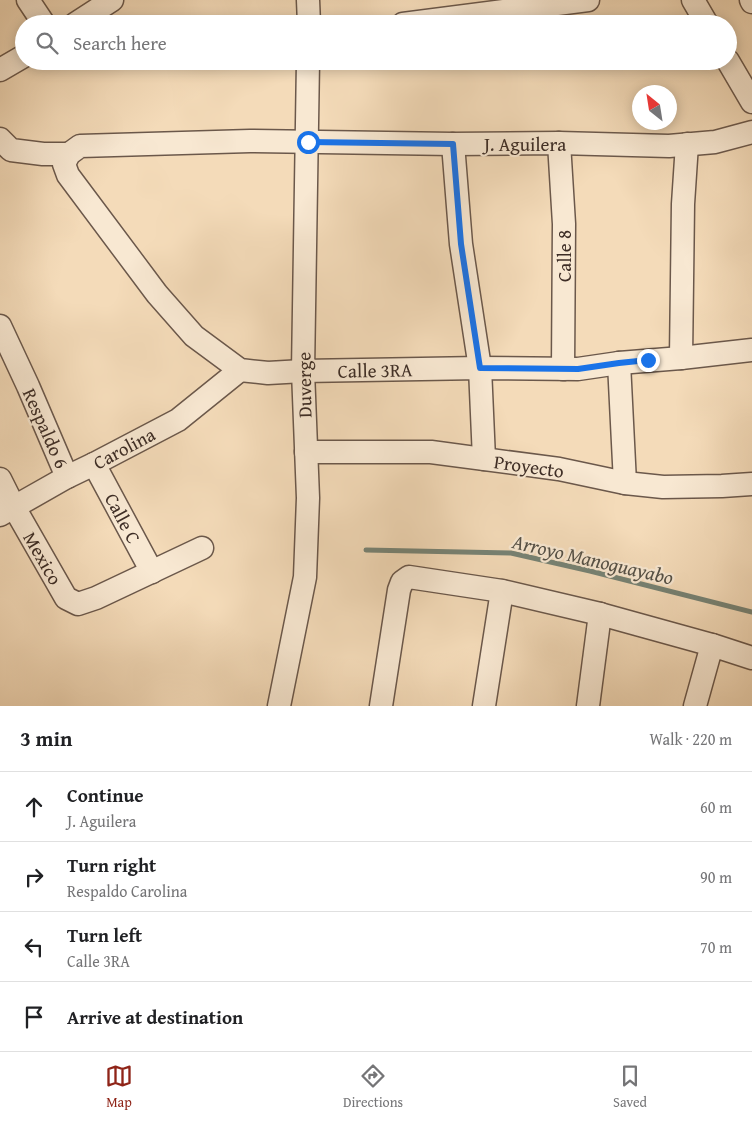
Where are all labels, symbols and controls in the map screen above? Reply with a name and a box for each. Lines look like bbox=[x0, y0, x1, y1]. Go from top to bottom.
search box bbox=[15, 15, 737, 70]
icon: search bbox=[33, 29, 61, 57]
text: Search here bbox=[73, 29, 167, 57]
north arrow bbox=[632, 85, 677, 130]
street label: J. Aguilera bbox=[482, 130, 566, 158]
route start bbox=[297, 131, 320, 154]
street label: Calle 8 bbox=[550, 230, 578, 282]
route end bbox=[637, 349, 660, 372]
street label: Duverge bbox=[289, 352, 319, 418]
street label: Calle 3RA bbox=[337, 355, 413, 385]
street label: Respaldo 6 bbox=[16, 383, 76, 473]
street label: Carolina bbox=[88, 420, 160, 476]
street label: Proyecto bbox=[492, 447, 566, 485]
street label: Calle C bbox=[98, 488, 148, 548]
street label: Mexico bbox=[17, 526, 69, 590]
water label: Arroyo Manoguayabo bbox=[509, 526, 677, 592]
text: 3 min bbox=[20, 723, 72, 754]
text: Walk · 220 m bbox=[649, 727, 732, 751]
text: Continue bbox=[67, 781, 144, 809]
icon: ahead bbox=[20, 793, 48, 821]
text: 60 m bbox=[700, 795, 732, 819]
text: J. Aguilera bbox=[67, 809, 136, 833]
text: Turn right bbox=[67, 851, 156, 879]
icon: right bbox=[20, 863, 48, 891]
text: 90 m bbox=[700, 865, 732, 889]
text: Respaldo Carolina bbox=[67, 879, 187, 903]
text: Turn left bbox=[67, 921, 142, 949]
icon: left bbox=[20, 933, 48, 961]
text: 70 m bbox=[700, 935, 732, 959]
text: Calle 3RA bbox=[67, 949, 130, 973]
icon: arrive bbox=[20, 1003, 48, 1031]
text: Arrive at destination bbox=[67, 1003, 243, 1031]
tab: Map bbox=[105, 1062, 133, 1112]
tab: Directions bbox=[343, 1062, 403, 1112]
tab: Saved bbox=[613, 1062, 647, 1112]

